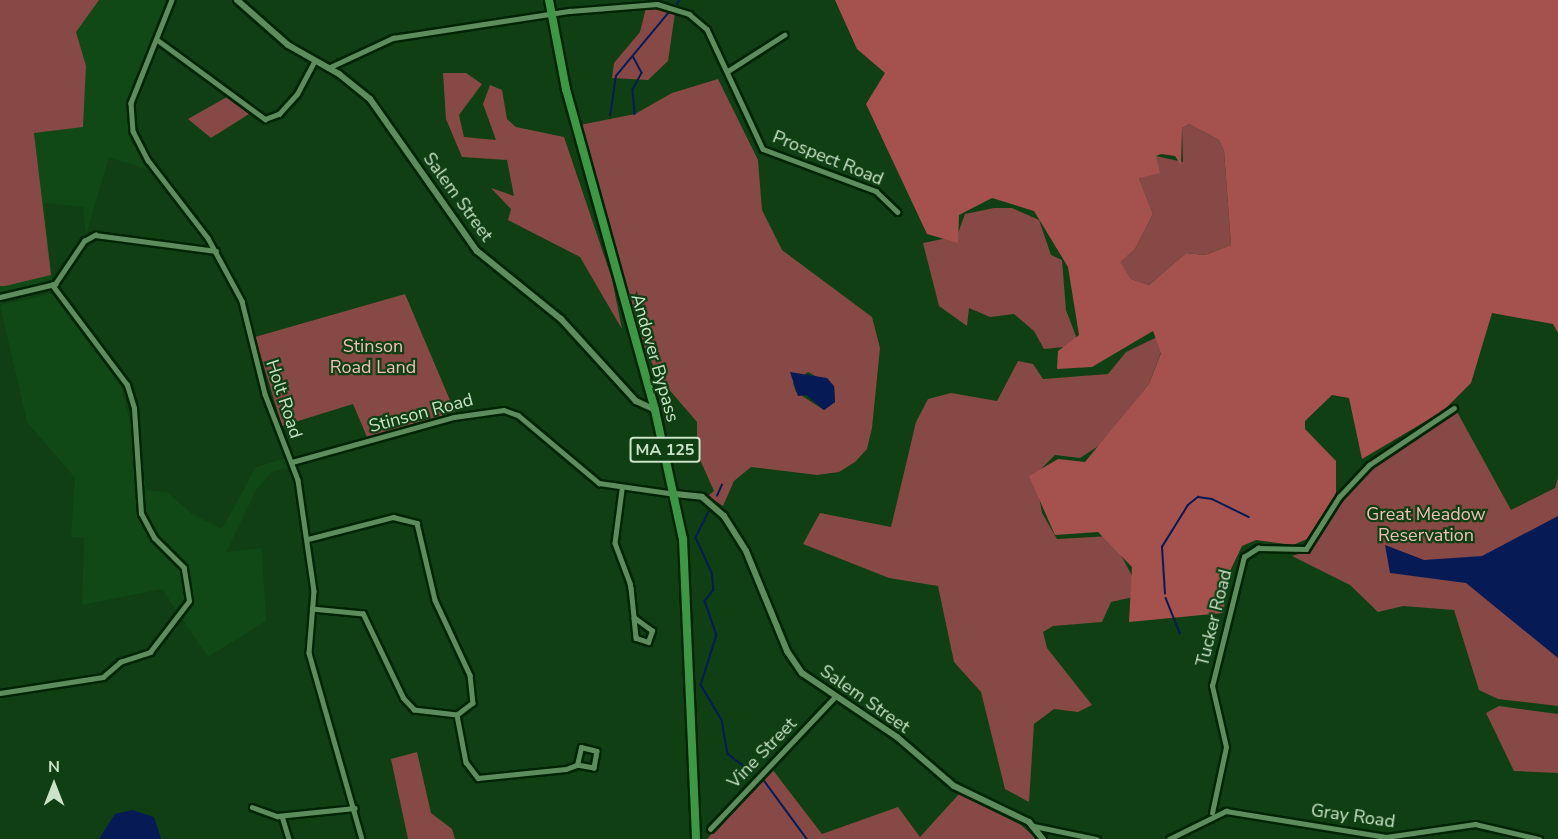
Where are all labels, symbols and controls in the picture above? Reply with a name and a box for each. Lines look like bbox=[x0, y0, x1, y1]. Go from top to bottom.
street label: Prospect Road bbox=[770, 126, 886, 190]
street label: Salem Street bbox=[419, 148, 497, 246]
street label: Andover Bypass bbox=[626, 291, 684, 425]
park label: Stinson Road Land bbox=[330, 336, 416, 378]
street label: Holt Road bbox=[261, 357, 307, 441]
street label: Stinson Road bbox=[366, 389, 476, 437]
road number: MA 125 bbox=[629, 437, 701, 463]
park label: Great Meadow Reservation bbox=[1366, 504, 1486, 546]
street label: Tucker Road bbox=[1192, 567, 1236, 669]
street label: Salem Street bbox=[816, 660, 914, 738]
street label: Vine Street bbox=[723, 713, 801, 793]
north arrow bbox=[24, 755, 84, 815]
text: N bbox=[48, 756, 60, 778]
street label: Gray Road bbox=[1310, 799, 1396, 833]

